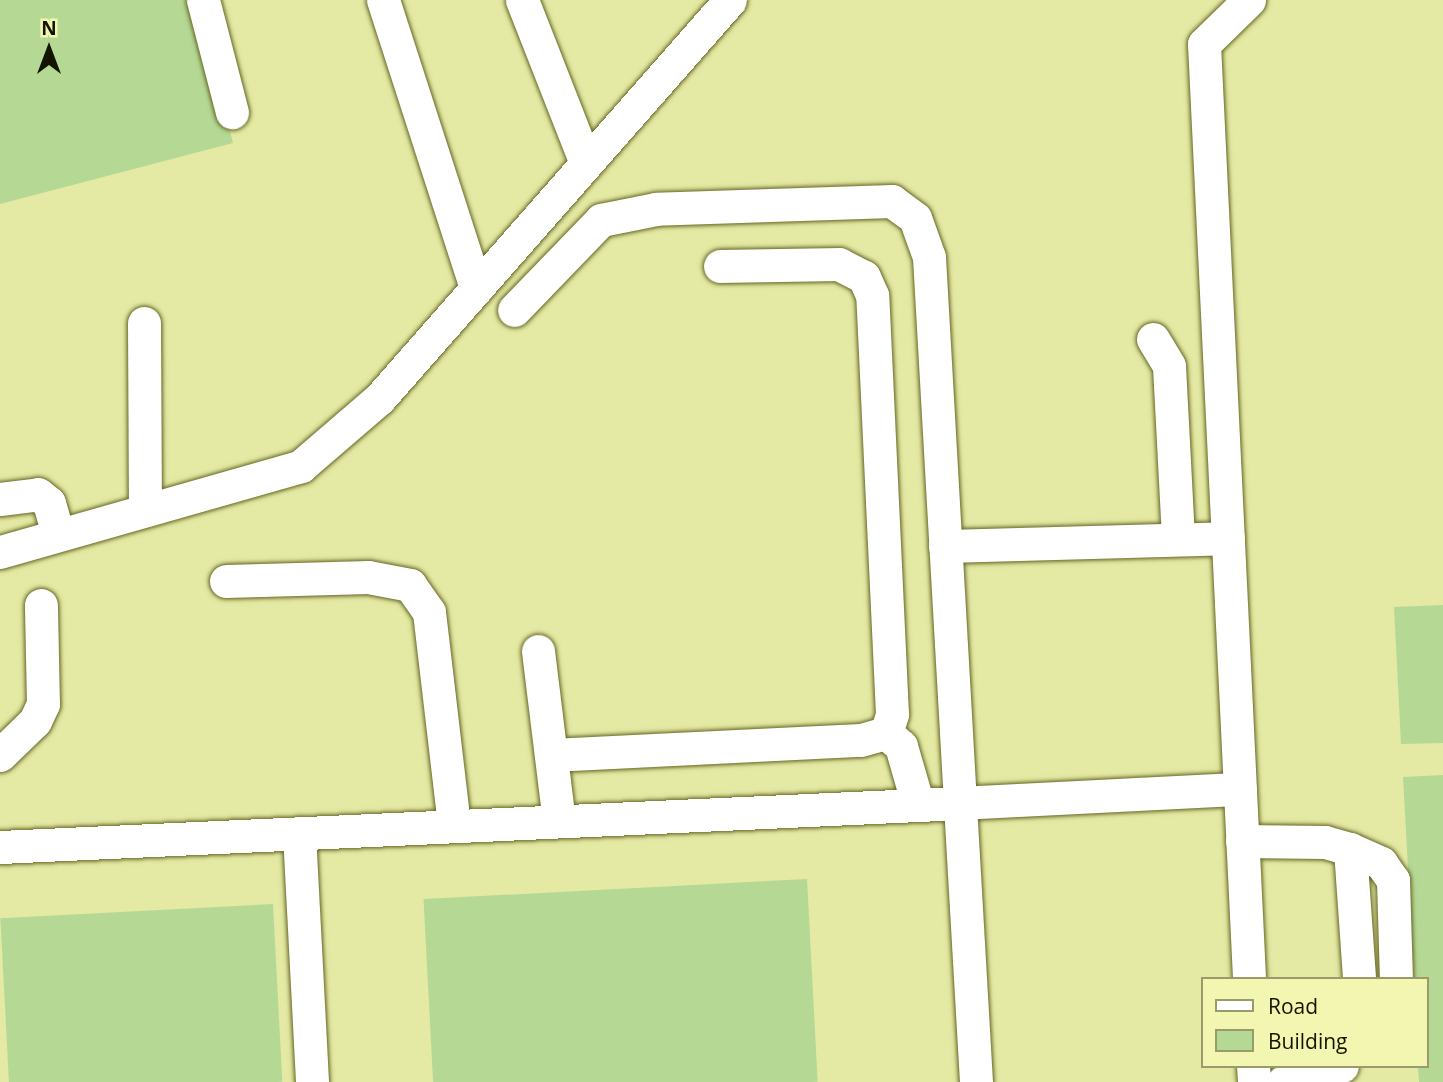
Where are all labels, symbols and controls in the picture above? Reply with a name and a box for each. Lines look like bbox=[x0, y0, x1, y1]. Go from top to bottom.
north arrow bbox=[14, 14, 84, 84]
text: N bbox=[41, 15, 57, 41]
legend bbox=[1202, 977, 1429, 1068]
text: Road bbox=[1268, 992, 1318, 1020]
text: Building bbox=[1268, 1027, 1347, 1055]

